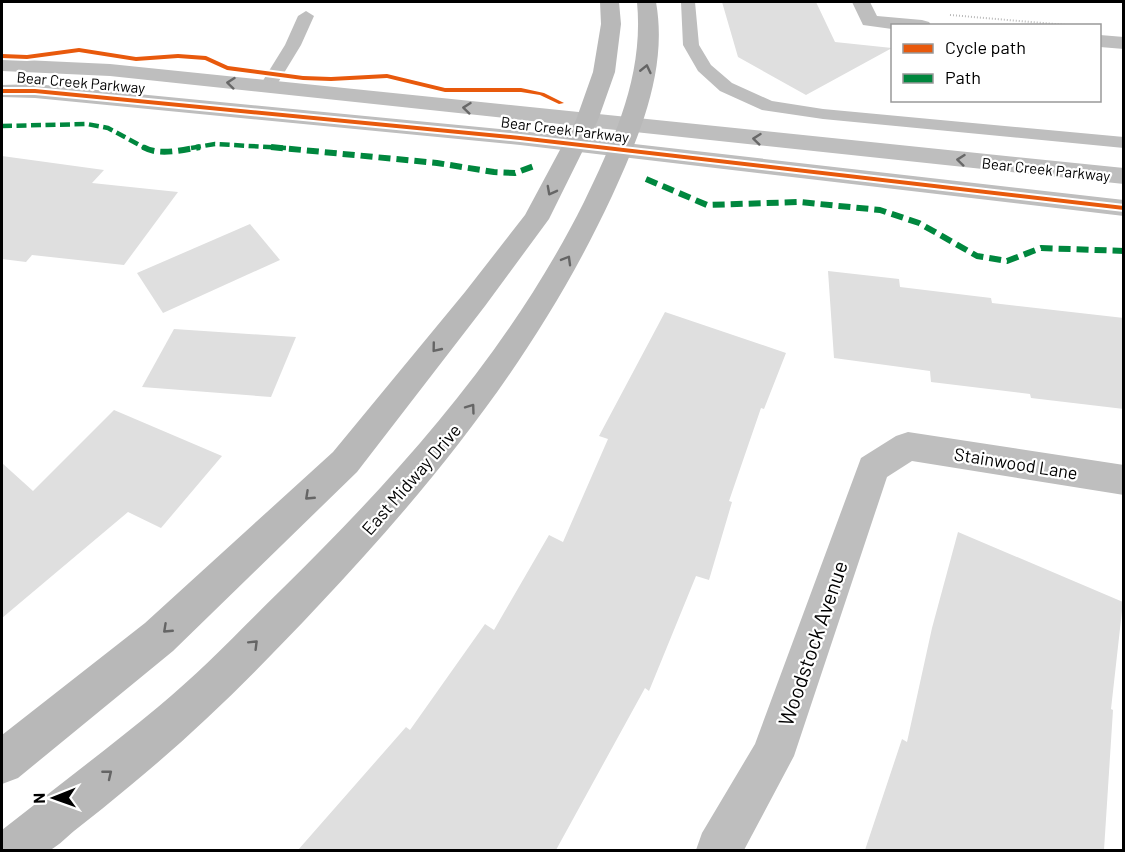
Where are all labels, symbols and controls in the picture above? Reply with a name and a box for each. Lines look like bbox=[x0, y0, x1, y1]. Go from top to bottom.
legend bbox=[891, 24, 1101, 102]
text: Cycle path bbox=[945, 36, 1026, 58]
one-way arrow bbox=[638, 65, 651, 75]
text: Path bbox=[945, 66, 981, 88]
street label: Bear Creek Parkway bbox=[16, 67, 146, 97]
one-way arrow bbox=[226, 77, 235, 90]
one-way arrow bbox=[462, 102, 471, 115]
street label: Bear Creek Parkway bbox=[500, 112, 630, 146]
one-way arrow bbox=[752, 133, 761, 146]
street label: Bear Creek Parkway bbox=[981, 153, 1111, 185]
one-way arrow bbox=[956, 154, 965, 167]
one-way arrow bbox=[547, 185, 558, 195]
one-way arrow bbox=[560, 256, 571, 266]
one-way arrow bbox=[433, 341, 444, 352]
one-way arrow bbox=[464, 404, 475, 415]
street label: East Midway Drive bbox=[357, 419, 465, 539]
street label: Stainwood Lane bbox=[953, 442, 1079, 484]
one-way arrow bbox=[306, 488, 317, 499]
street label: Woodstock Avenue bbox=[772, 557, 852, 729]
one-way arrow bbox=[163, 622, 174, 633]
one-way arrow bbox=[246, 641, 257, 652]
north arrow bbox=[24, 768, 84, 828]
one-way arrow bbox=[101, 770, 112, 781]
text: N bbox=[29, 793, 48, 804]

